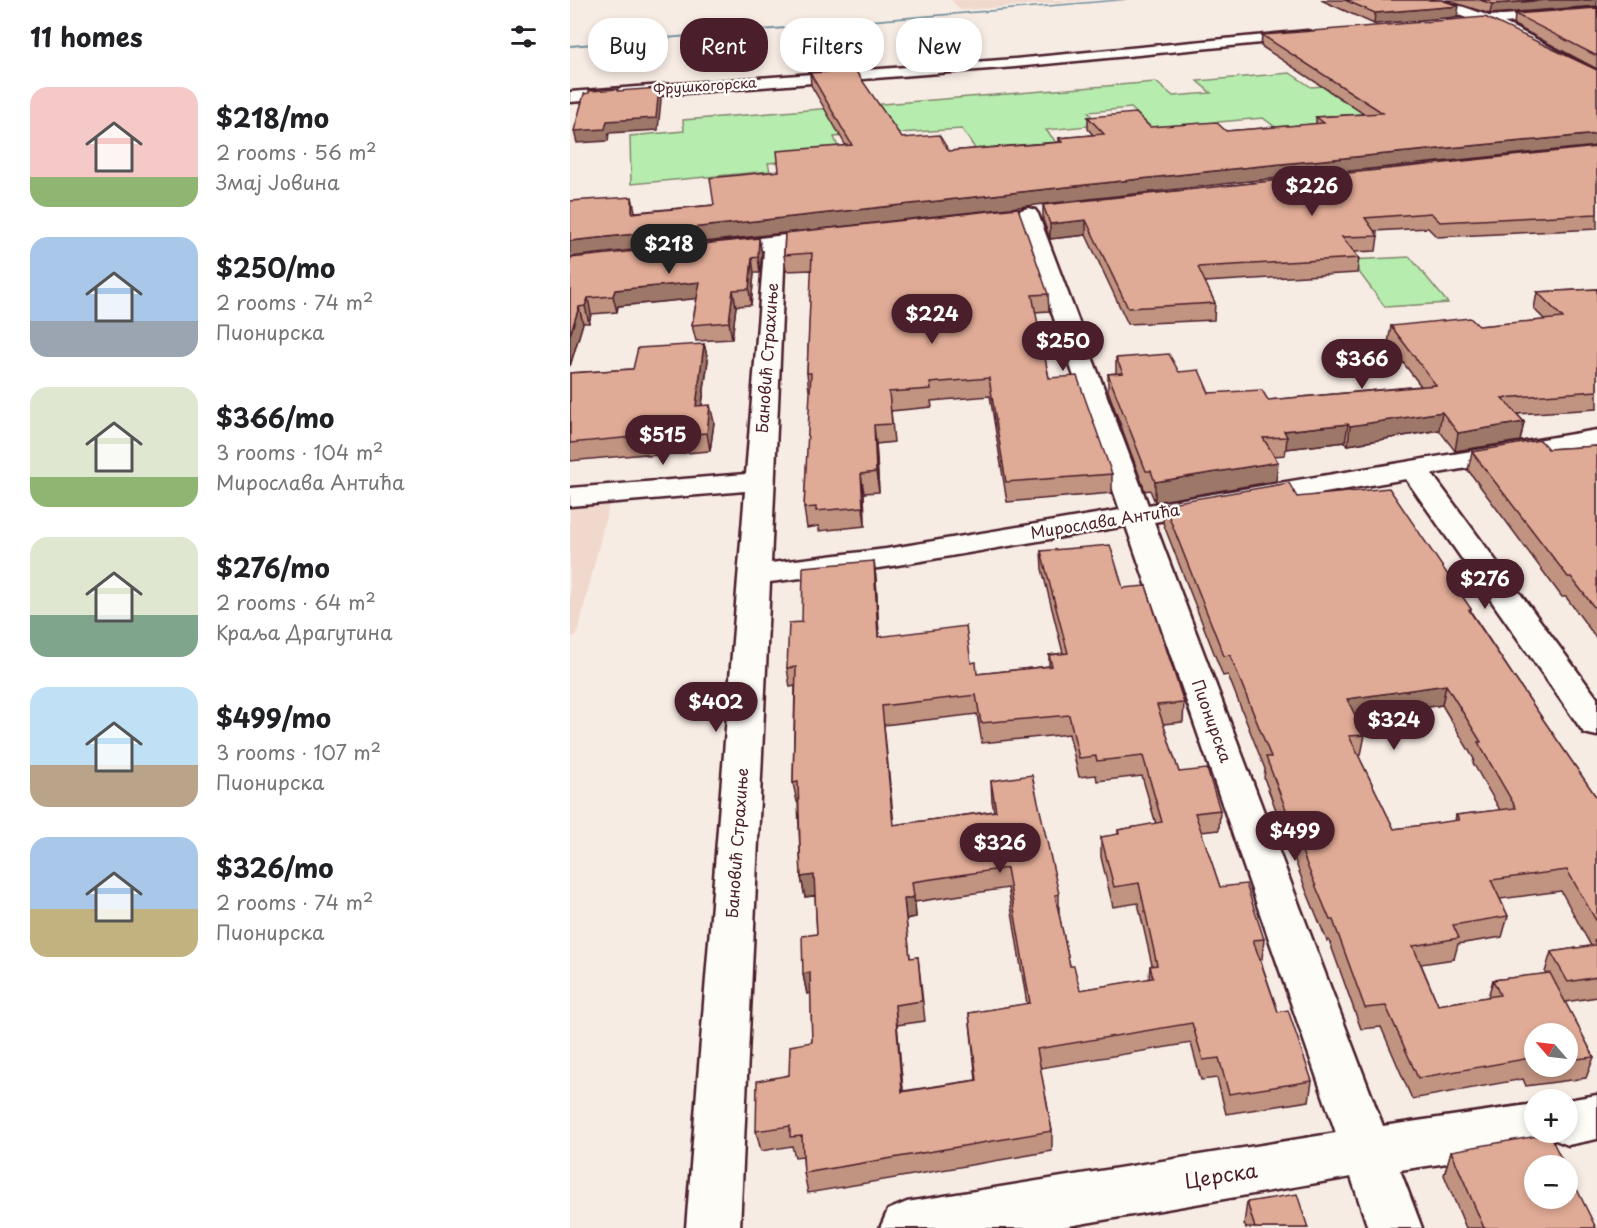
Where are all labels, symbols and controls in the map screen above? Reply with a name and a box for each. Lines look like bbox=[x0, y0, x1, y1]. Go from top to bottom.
text: 11 homes bbox=[30, 17, 143, 56]
chip: Buy bbox=[588, 18, 668, 72]
chip: Rent bbox=[680, 18, 768, 72]
chip: Filters bbox=[780, 18, 884, 72]
chip: New bbox=[896, 18, 982, 72]
icon: filters bbox=[507, 20, 540, 53]
street label: Фрушкогорска bbox=[653, 71, 758, 100]
text: $218/mo bbox=[216, 98, 329, 137]
icon: home bbox=[78, 111, 150, 183]
text: 2 rooms · 56 m² bbox=[216, 137, 377, 167]
pin: $226 bbox=[1276, 166, 1348, 217]
text: Змај Јовина bbox=[216, 167, 340, 197]
text: $226 bbox=[1286, 170, 1338, 200]
pin: $218 bbox=[633, 224, 705, 275]
text: $218 bbox=[644, 228, 694, 258]
text: $250/mo bbox=[216, 248, 335, 287]
icon: home bbox=[78, 261, 150, 333]
street label: Бановић Страхиње bbox=[749, 282, 783, 434]
text: 2 rooms · 74 m² bbox=[216, 287, 373, 317]
pin: $224 bbox=[896, 294, 968, 345]
text: $224 bbox=[905, 298, 959, 328]
text: Пионирска bbox=[216, 317, 324, 347]
pin: $250 bbox=[1027, 321, 1099, 372]
text: $250 bbox=[1036, 325, 1090, 355]
pin: $366 bbox=[1326, 339, 1398, 390]
text: $366 bbox=[1335, 343, 1389, 373]
text: $366/mo bbox=[216, 398, 334, 437]
icon: home bbox=[78, 411, 150, 483]
pin: $515 bbox=[627, 415, 699, 466]
text: $515 bbox=[639, 419, 687, 449]
text: 3 rooms · 104 m² bbox=[216, 437, 383, 467]
text: Мирослава Антића bbox=[216, 467, 404, 497]
street label: Мирослава Антића bbox=[1029, 496, 1181, 544]
text: $276/mo bbox=[216, 548, 330, 587]
pin: $276 bbox=[1449, 559, 1521, 610]
icon: home bbox=[78, 561, 150, 633]
text: $276 bbox=[1460, 563, 1510, 593]
text: 2 rooms · 64 m² bbox=[216, 587, 376, 617]
text: Краља Драгутина bbox=[216, 617, 393, 647]
street label: Пионирска bbox=[1187, 676, 1239, 766]
pin: $402 bbox=[680, 682, 752, 733]
text: $402 bbox=[689, 686, 743, 716]
text: $499/mo bbox=[216, 698, 331, 737]
pin: $324 bbox=[1358, 700, 1430, 751]
text: $324 bbox=[1368, 704, 1420, 734]
icon: home bbox=[78, 711, 150, 783]
text: 3 rooms · 107 m² bbox=[216, 737, 381, 767]
text: Пионирска bbox=[216, 767, 324, 797]
street label: Бановић Страхиње bbox=[719, 767, 753, 919]
pin: $499 bbox=[1259, 811, 1331, 862]
text: $499 bbox=[1270, 815, 1320, 845]
pin: $326 bbox=[964, 823, 1036, 874]
text: $326 bbox=[974, 827, 1026, 857]
text: $326/mo bbox=[216, 848, 334, 887]
icon: home bbox=[78, 861, 150, 933]
text: 2 rooms · 74 m² bbox=[216, 887, 373, 917]
text: Пионирска bbox=[216, 917, 324, 947]
north arrow bbox=[1524, 1023, 1578, 1077]
map controls bbox=[1524, 1023, 1578, 1209]
button: + bbox=[1524, 1089, 1578, 1143]
street label: Церска bbox=[1182, 1154, 1260, 1196]
button: − bbox=[1524, 1155, 1578, 1209]

